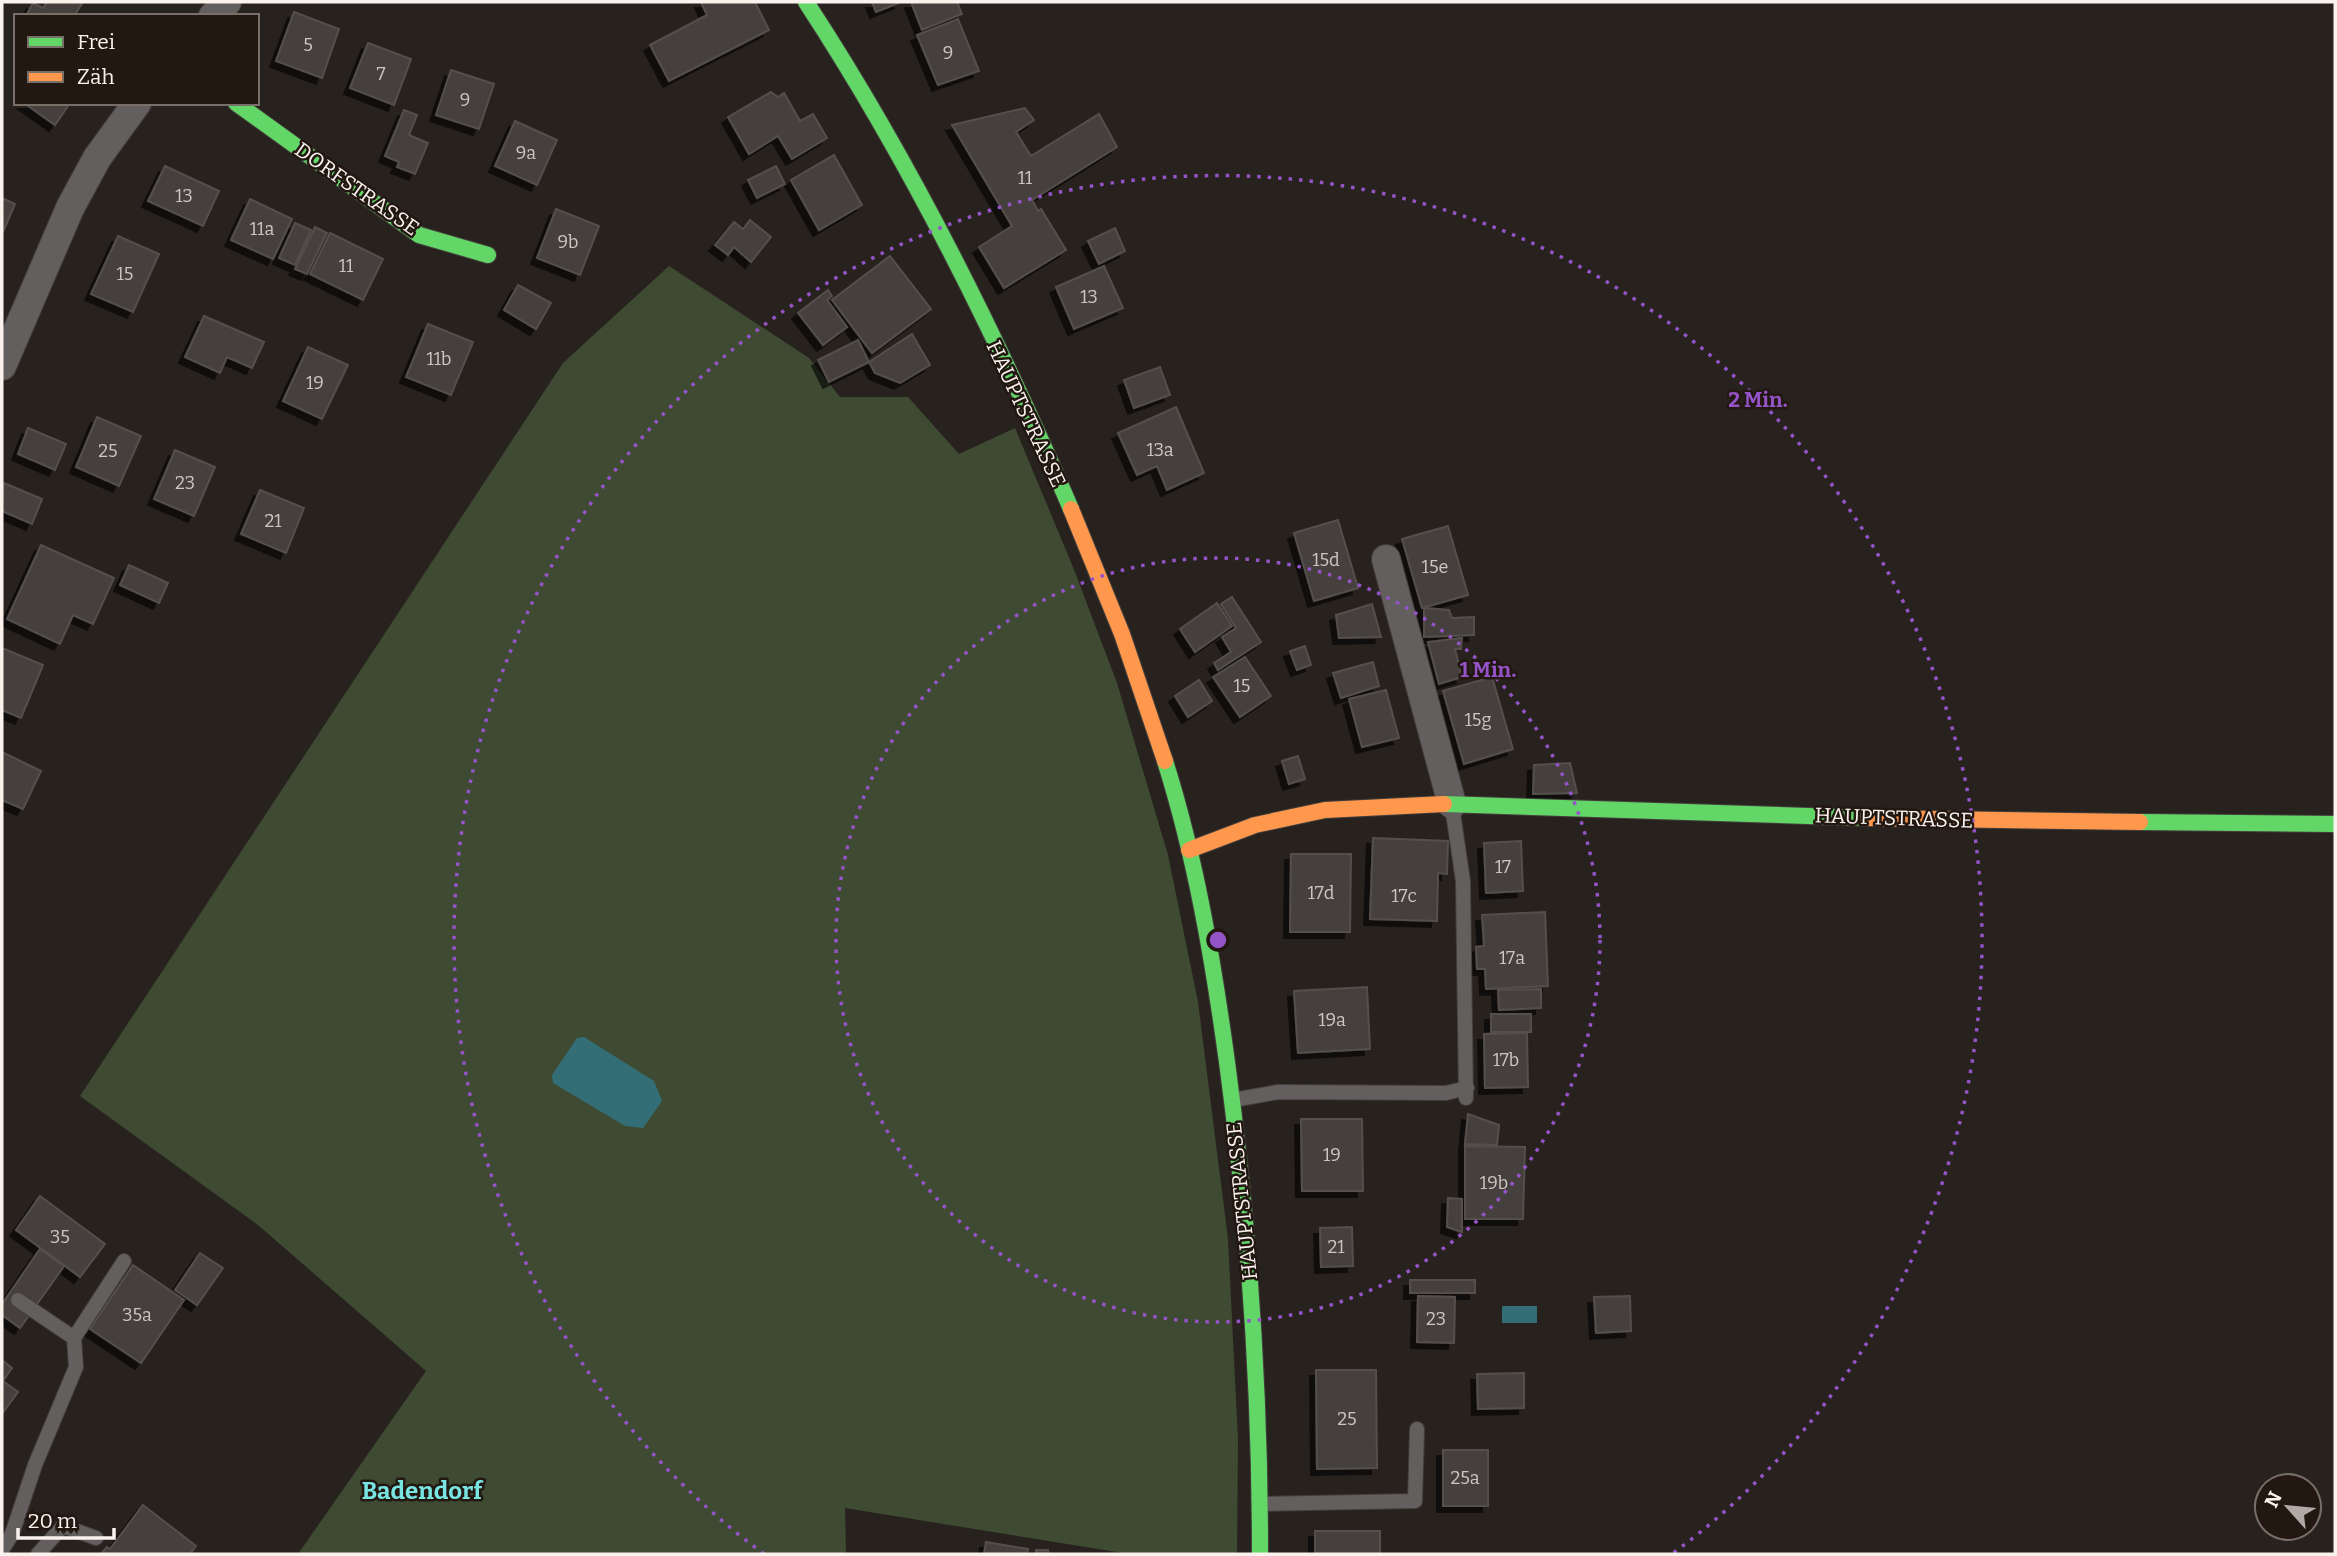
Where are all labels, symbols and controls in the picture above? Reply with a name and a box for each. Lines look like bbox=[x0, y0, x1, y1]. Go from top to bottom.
legend bbox=[14, 14, 259, 105]
text: Frei bbox=[77, 29, 115, 55]
house number: 5 bbox=[303, 34, 313, 56]
house number: 9 bbox=[943, 42, 953, 64]
house number: 7 bbox=[376, 63, 386, 85]
text: Zäh bbox=[77, 64, 115, 90]
house number: 9 bbox=[460, 89, 470, 111]
street label: DORFSTRASSE bbox=[290, 137, 424, 241]
house number: 9a bbox=[516, 142, 536, 164]
house number: 11 bbox=[1018, 167, 1033, 189]
house number: 13 bbox=[175, 185, 193, 207]
house number: 11a bbox=[250, 218, 274, 240]
house number: 9b bbox=[558, 231, 578, 253]
house number: 11 bbox=[339, 255, 354, 277]
house number: 15 bbox=[117, 263, 133, 285]
house number: 13 bbox=[1080, 286, 1098, 308]
street label: HAUPTSTRASSE bbox=[981, 337, 1071, 491]
house number: 11b bbox=[426, 348, 452, 370]
house number: 19 bbox=[306, 372, 324, 394]
text: 2 Min. bbox=[1728, 387, 1788, 413]
house number: 13a bbox=[1147, 439, 1174, 461]
house number: 25 bbox=[98, 440, 118, 462]
house number: 23 bbox=[175, 472, 195, 494]
house number: 21 bbox=[264, 510, 282, 532]
house number: 15d bbox=[1312, 549, 1340, 571]
house number: 15e bbox=[1422, 556, 1448, 578]
text: 1 Min. bbox=[1460, 657, 1516, 683]
house number: 15 bbox=[1234, 675, 1250, 697]
house number: 15g bbox=[1465, 709, 1491, 731]
street label: HAUPTSTRASSE bbox=[1814, 802, 1974, 834]
house number: 17 bbox=[1495, 856, 1511, 878]
house number: 17d bbox=[1308, 882, 1335, 904]
house number: 17c bbox=[1391, 885, 1417, 907]
centre of rings bbox=[1206, 928, 1230, 952]
house number: 17a bbox=[1499, 947, 1525, 969]
house number: 19a bbox=[1318, 1009, 1346, 1031]
house number: 17b bbox=[1493, 1049, 1519, 1071]
street label: HAUPTSTRASSE bbox=[1221, 1121, 1263, 1281]
house number: 19 bbox=[1323, 1144, 1341, 1166]
house number: 19b bbox=[1480, 1172, 1508, 1194]
house number: 35 bbox=[50, 1226, 70, 1248]
house number: 21 bbox=[1327, 1236, 1345, 1258]
house number: 35a bbox=[122, 1304, 152, 1326]
house number: 23 bbox=[1426, 1308, 1446, 1330]
house number: 25 bbox=[1337, 1408, 1357, 1430]
house number: 25a bbox=[1450, 1467, 1480, 1489]
north arrow bbox=[2253, 1472, 2323, 1542]
district label: Badendorf bbox=[362, 1477, 484, 1505]
text: N bbox=[2260, 1487, 2287, 1511]
scale bar bbox=[18, 1496, 114, 1540]
text: 20 m bbox=[28, 1508, 77, 1534]

